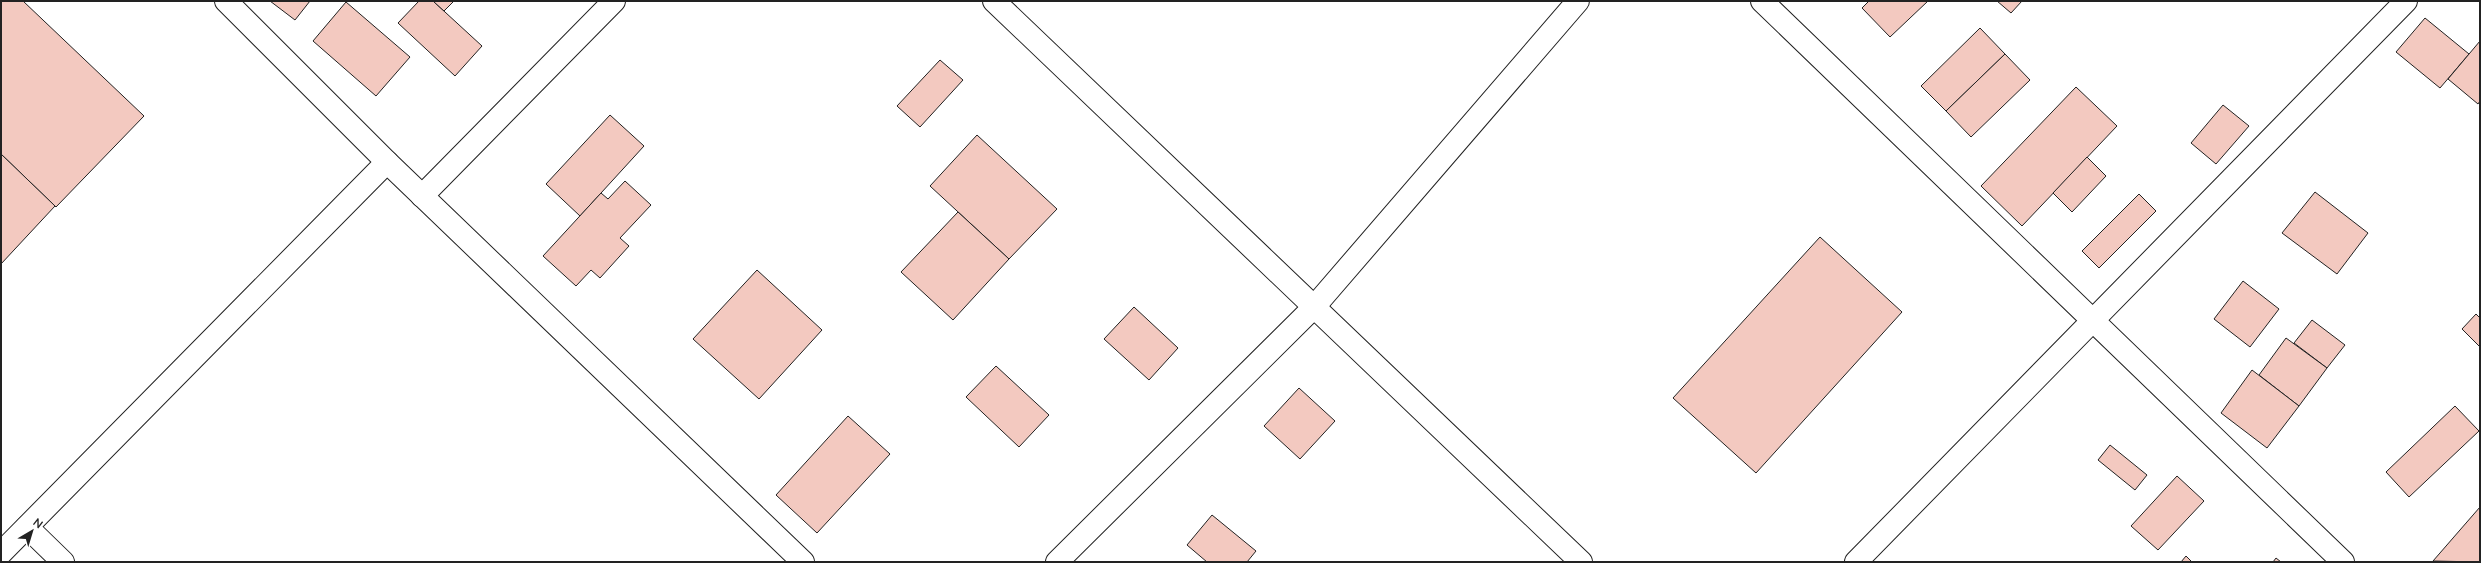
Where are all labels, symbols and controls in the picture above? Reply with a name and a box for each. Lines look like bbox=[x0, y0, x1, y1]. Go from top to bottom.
north arrow bbox=[12, 511, 52, 551]
text: N bbox=[31, 515, 46, 530]

